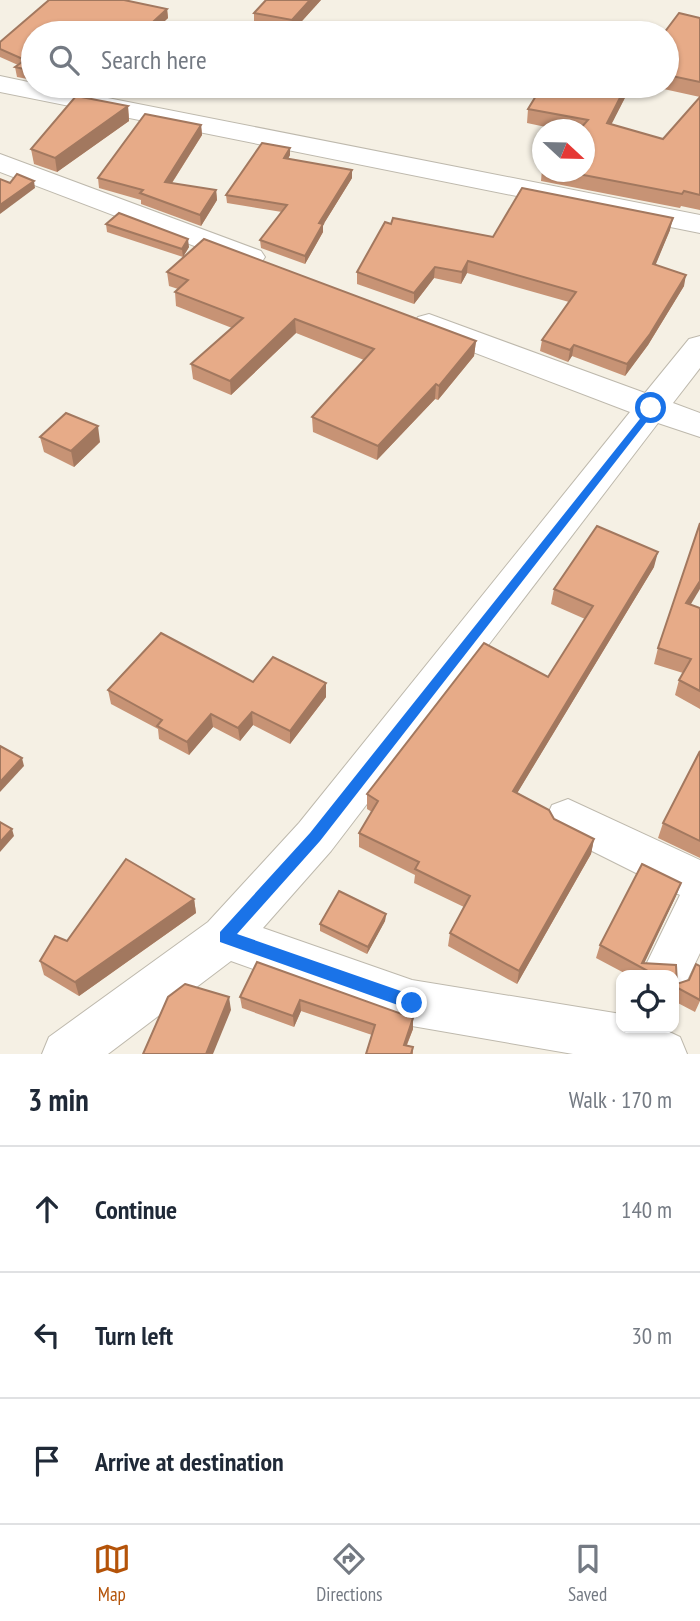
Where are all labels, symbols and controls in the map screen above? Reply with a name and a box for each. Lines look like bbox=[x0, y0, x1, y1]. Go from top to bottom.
search box bbox=[21, 21, 679, 98]
icon: search bbox=[45, 41, 83, 79]
text: Search here bbox=[101, 43, 207, 76]
north arrow bbox=[532, 119, 595, 182]
route start bbox=[635, 392, 666, 423]
map controls bbox=[616, 970, 679, 1033]
button: locate bbox=[616, 970, 679, 1033]
route end bbox=[396, 987, 427, 1018]
text: 3 min bbox=[28, 1080, 89, 1119]
text: Walk · 170 m bbox=[569, 1085, 672, 1114]
icon: ahead bbox=[28, 1190, 66, 1228]
text: Continue bbox=[95, 1193, 177, 1226]
text: 140 m bbox=[621, 1195, 672, 1224]
icon: left bbox=[28, 1316, 66, 1354]
text: Turn left bbox=[95, 1319, 173, 1352]
text: 30 m bbox=[631, 1321, 672, 1350]
icon: arrive bbox=[28, 1442, 66, 1480]
text: Arrive at destination bbox=[95, 1445, 284, 1478]
tab: Map bbox=[93, 1540, 131, 1606]
tab: Directions bbox=[316, 1540, 382, 1606]
tab: Saved bbox=[568, 1540, 607, 1606]

